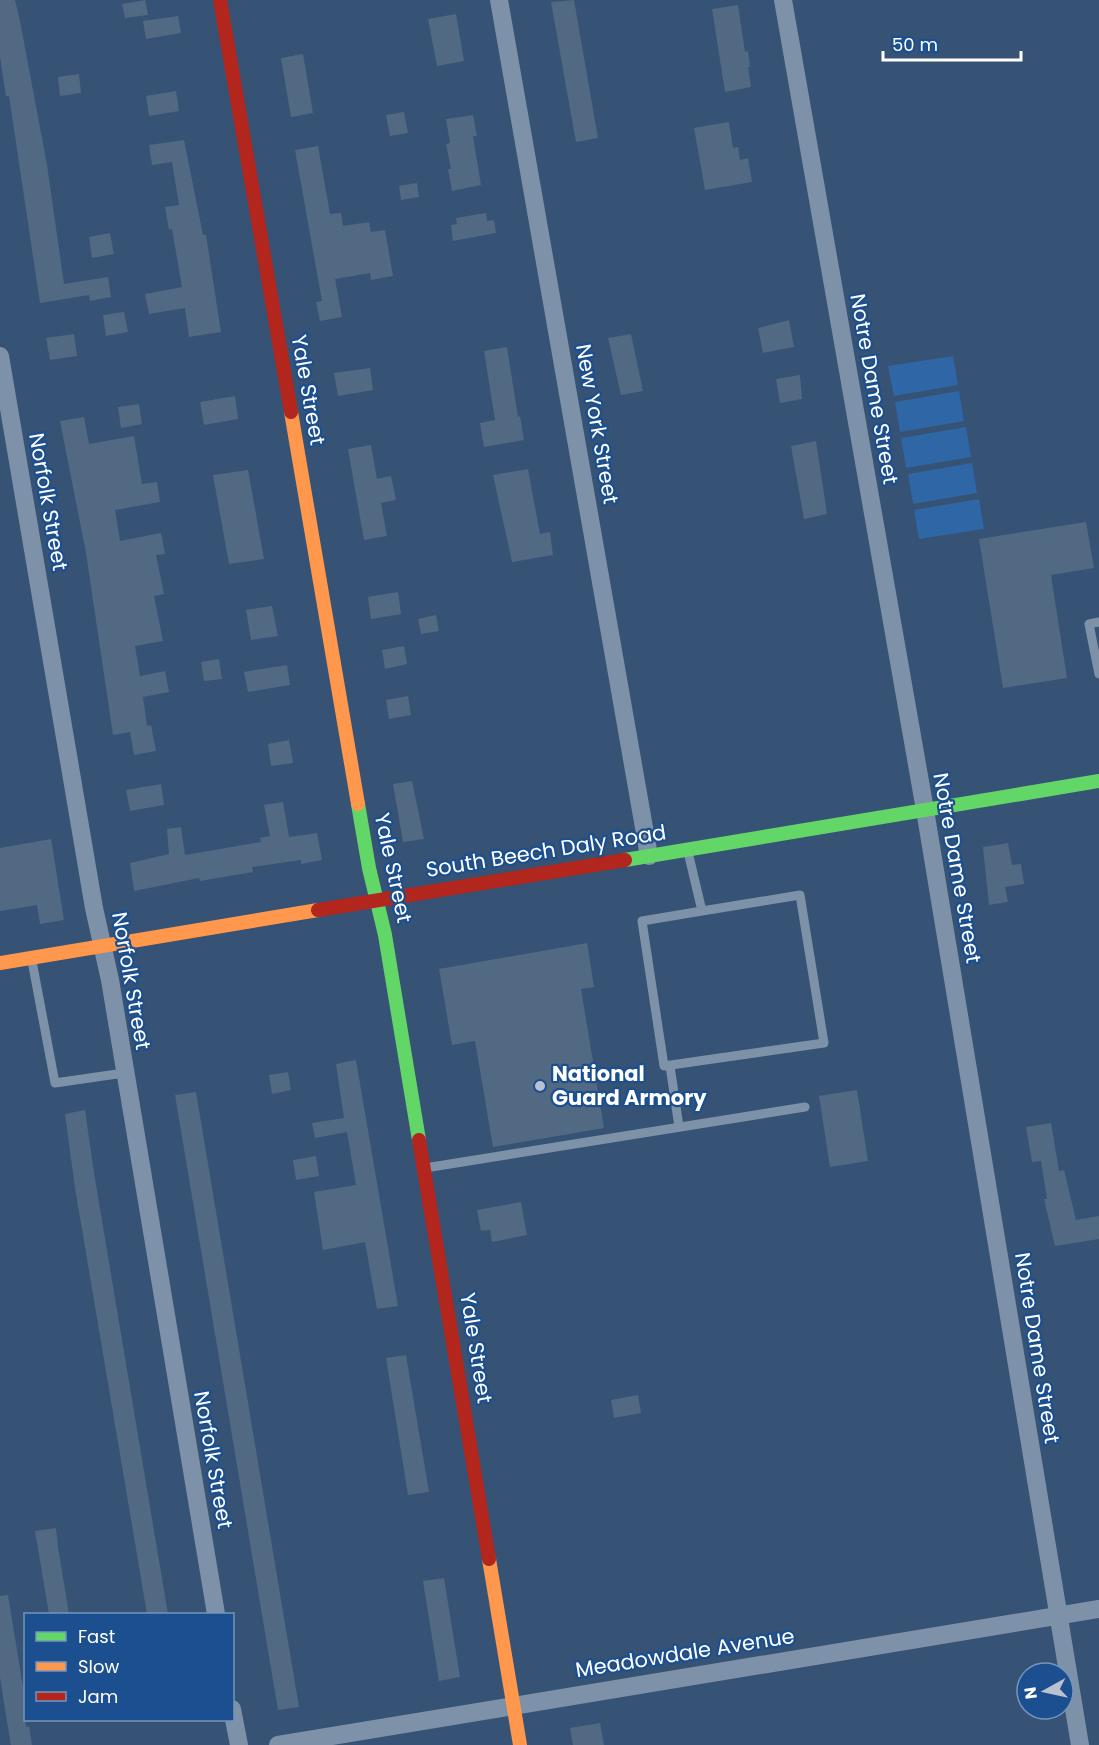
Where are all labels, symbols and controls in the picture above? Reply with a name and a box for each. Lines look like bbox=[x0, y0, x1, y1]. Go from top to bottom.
scale bar bbox=[883, 24, 1021, 62]
text: 50 m bbox=[892, 32, 938, 57]
street label: Notre Dame Street bbox=[843, 291, 906, 487]
street label: Yale Street bbox=[285, 332, 332, 447]
street label: New York Street bbox=[569, 342, 626, 506]
street label: Norfolk Street bbox=[22, 431, 75, 573]
street label: Notre Dame Street bbox=[926, 770, 989, 966]
street label: Yale Street bbox=[368, 810, 419, 926]
street label: South Beech Daly Road bbox=[424, 817, 668, 884]
street label: Norfolk Street bbox=[105, 910, 158, 1052]
place label: National Guard Armory bbox=[552, 1059, 707, 1112]
marker: National Guard Armory bbox=[533, 1079, 547, 1093]
street label: Notre Dame Street bbox=[1008, 1250, 1067, 1446]
street label: Yale Street bbox=[453, 1290, 500, 1405]
street label: Norfolk Street bbox=[187, 1389, 240, 1531]
legend bbox=[24, 1613, 234, 1721]
street label: Meadowdale Avenue bbox=[573, 1621, 796, 1684]
text: Fast bbox=[78, 1624, 115, 1649]
text: Slow bbox=[78, 1654, 120, 1679]
north arrow bbox=[1015, 1661, 1075, 1721]
text: Jam bbox=[78, 1684, 118, 1709]
text: N bbox=[1018, 1685, 1043, 1701]

